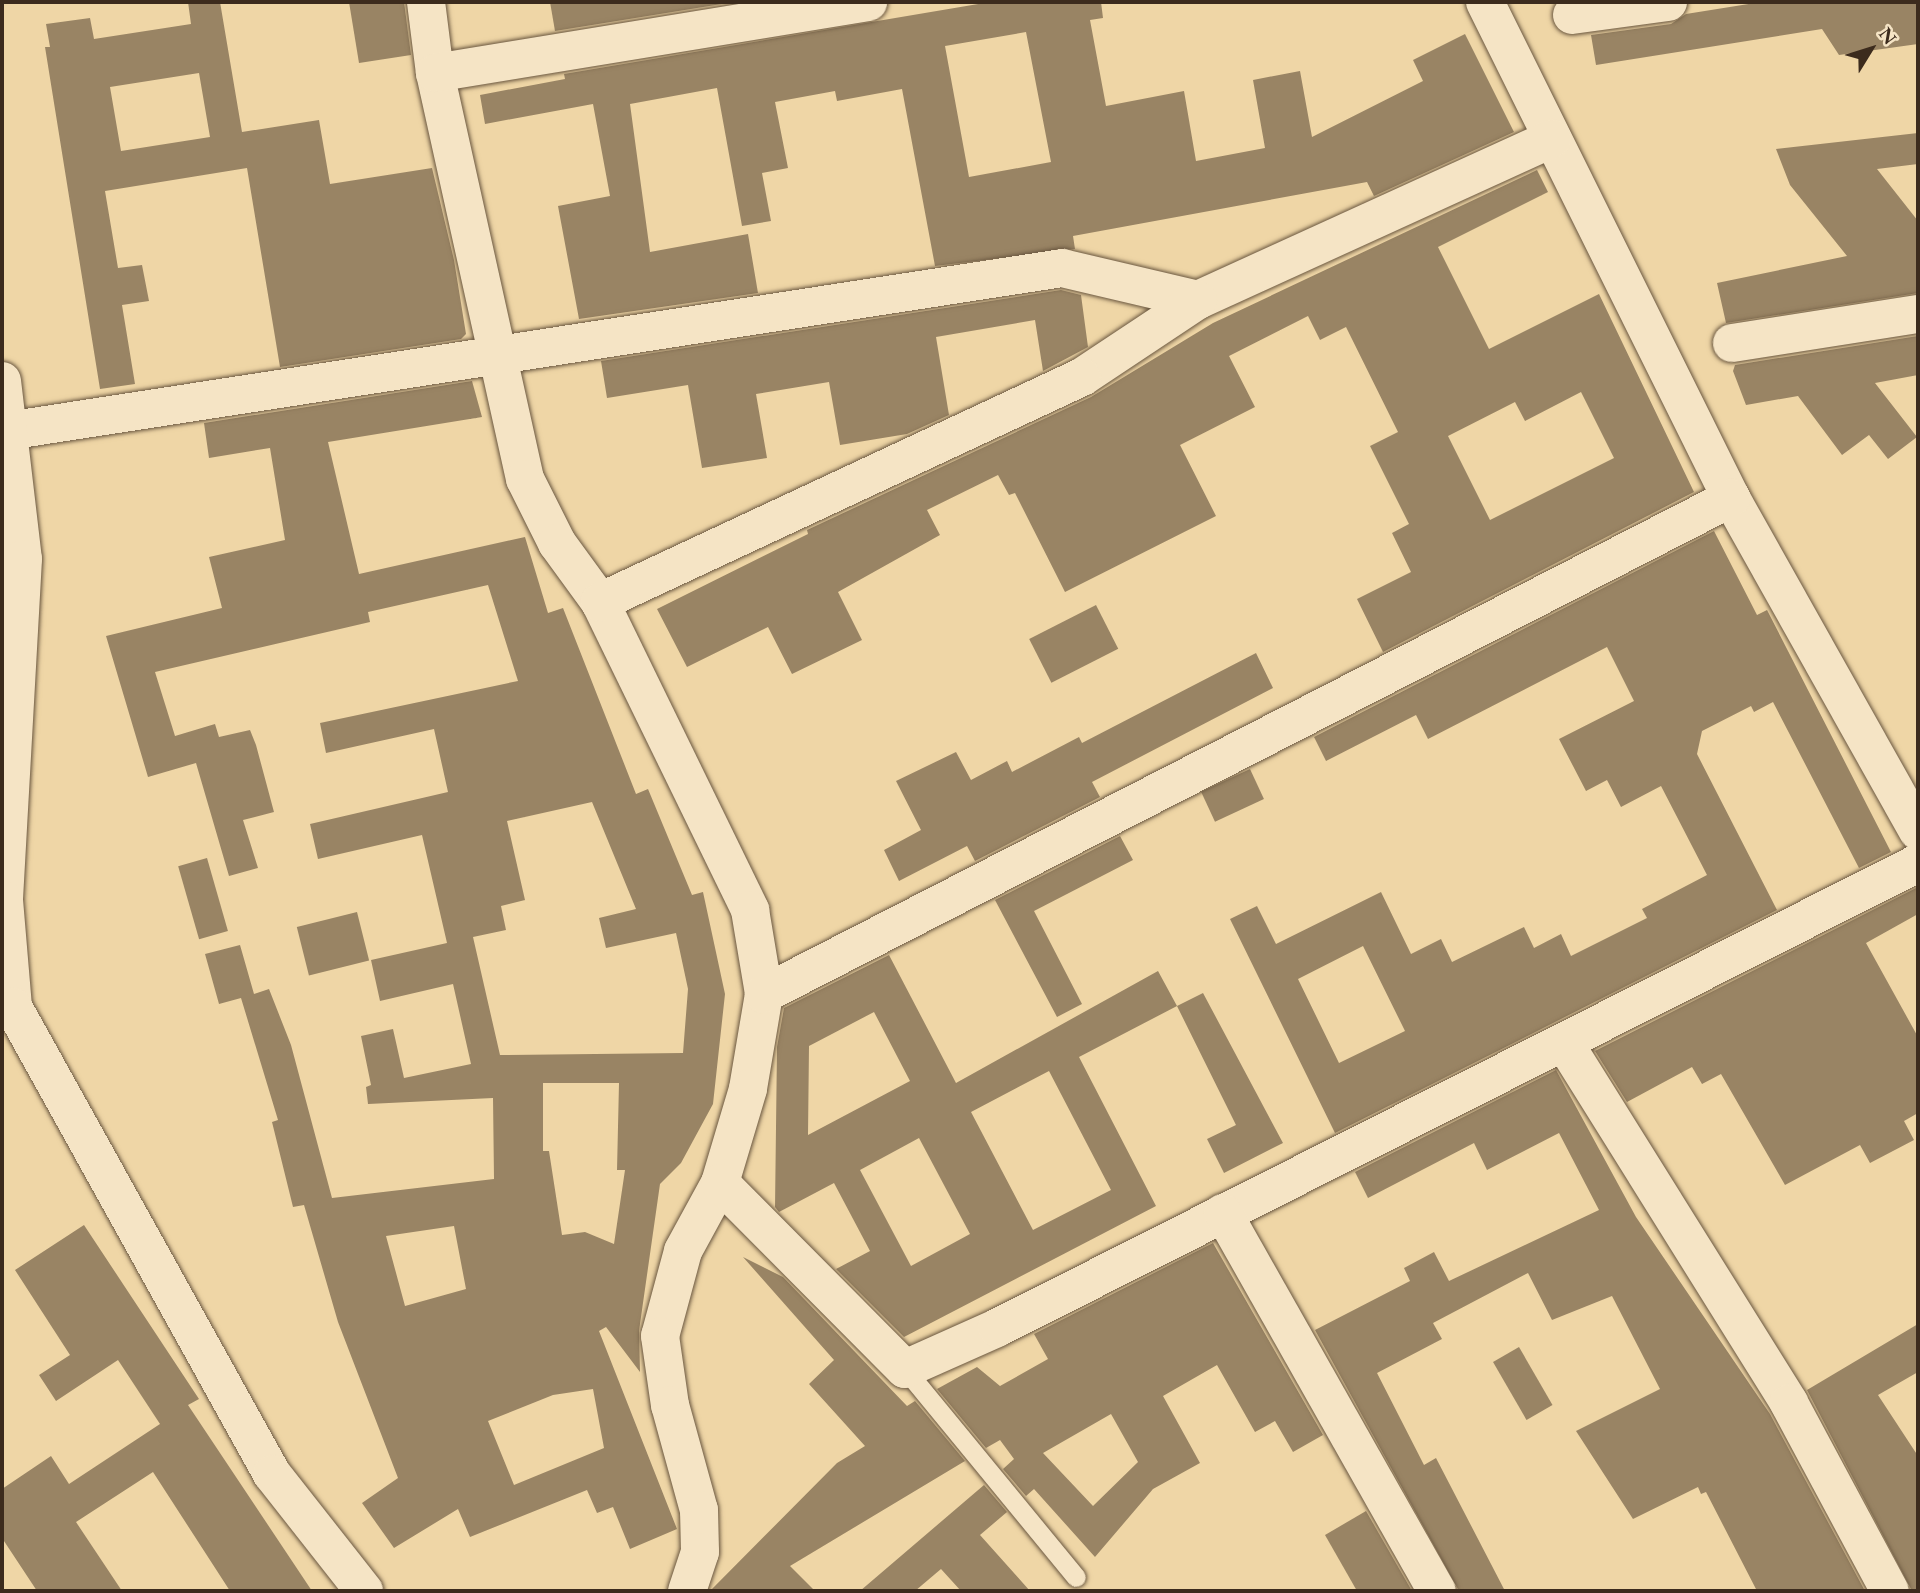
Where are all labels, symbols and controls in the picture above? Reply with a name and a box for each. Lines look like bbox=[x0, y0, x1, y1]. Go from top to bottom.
north arrow bbox=[1836, 14, 1906, 84]
text: N bbox=[1873, 22, 1903, 50]

